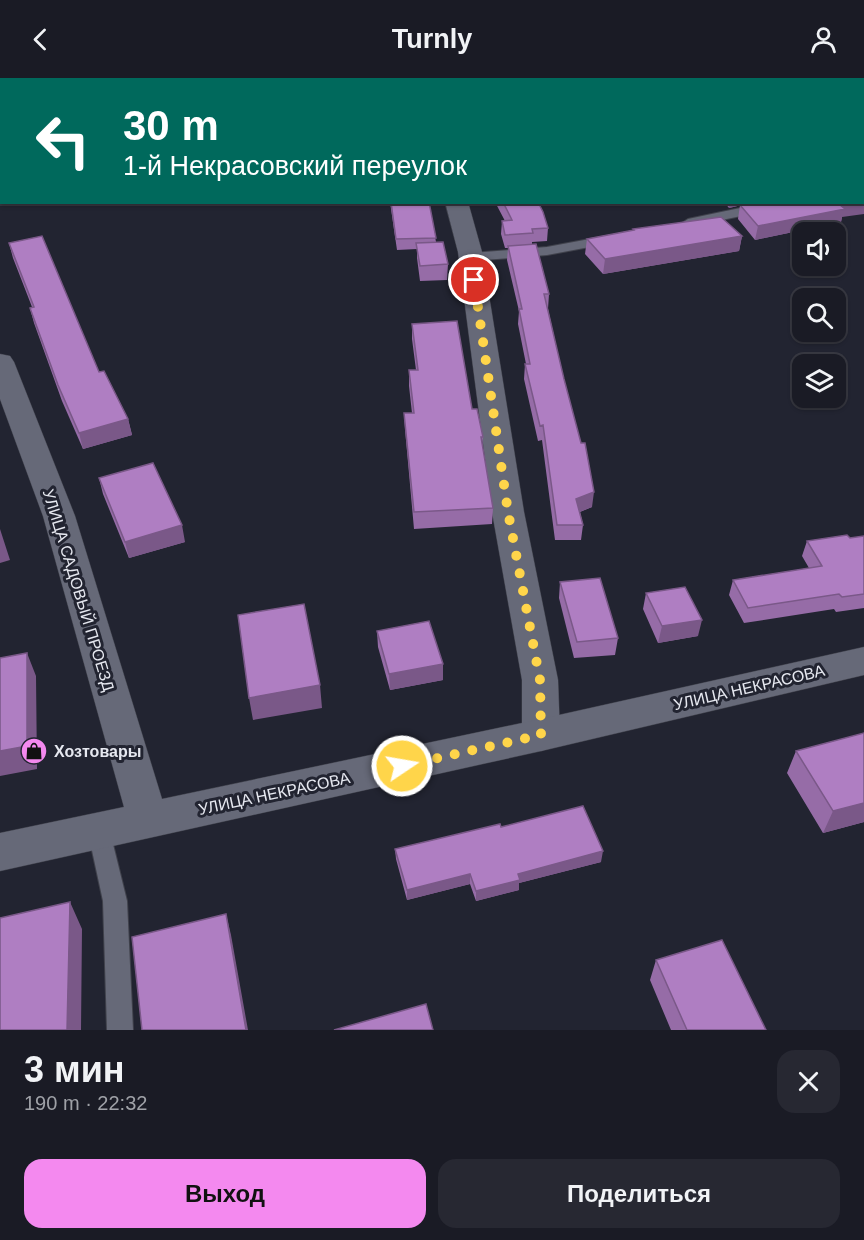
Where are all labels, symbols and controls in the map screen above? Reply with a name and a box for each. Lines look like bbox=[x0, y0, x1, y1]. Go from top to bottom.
icon: back bbox=[24, 23, 57, 56]
icon: person bbox=[807, 23, 840, 56]
text: Turnly bbox=[392, 24, 472, 54]
icon: left bbox=[24, 102, 102, 180]
text: 30 m bbox=[123, 102, 219, 149]
text: 1-й Некрасовский переулок bbox=[123, 151, 467, 181]
map controls bbox=[792, 222, 846, 408]
button: sound bbox=[792, 222, 846, 276]
pin bbox=[448, 254, 499, 305]
icon: arrive bbox=[457, 263, 490, 296]
button: search bbox=[792, 288, 846, 342]
button: layers bbox=[792, 354, 846, 408]
street label: УЛИЦА САДОВЫЙ ПРОЕЗД bbox=[40, 487, 118, 693]
street label: УЛИЦА НЕКРАСОВА bbox=[672, 662, 827, 713]
position arrow bbox=[370, 734, 434, 798]
shop icon: Хозтовары bbox=[19, 736, 49, 766]
place label: Хозтовары bbox=[54, 743, 141, 760]
street label: УЛИЦА НЕКРАСОВА bbox=[197, 769, 352, 818]
text: 3 мин bbox=[24, 1049, 125, 1090]
button: close bbox=[777, 1050, 840, 1113]
text: 190 m · 22:32 bbox=[24, 1092, 147, 1114]
button: Выход bbox=[24, 1159, 426, 1228]
button: Поделиться bbox=[438, 1159, 840, 1228]

